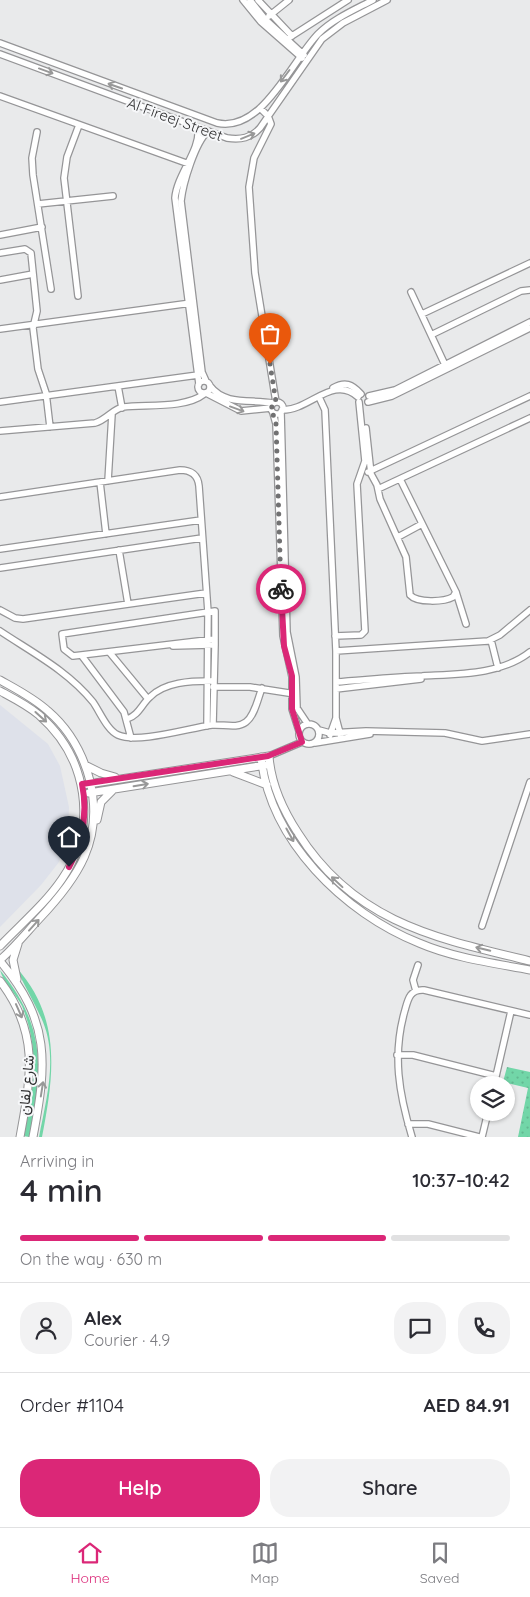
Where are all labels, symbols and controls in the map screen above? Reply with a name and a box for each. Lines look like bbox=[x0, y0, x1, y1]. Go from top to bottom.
one-way arrow bbox=[38, 67, 53, 76]
one-way arrow bbox=[280, 69, 290, 83]
one-way arrow bbox=[108, 81, 123, 90]
street label: Al Fireej Street bbox=[125, 93, 225, 145]
one-way arrow bbox=[240, 131, 255, 140]
pin bbox=[249, 313, 291, 364]
icon: bag bbox=[256, 320, 284, 348]
one-way arrow bbox=[229, 405, 244, 414]
courier bbox=[256, 564, 306, 614]
icon: bike bbox=[267, 575, 295, 603]
one-way arrow bbox=[34, 711, 47, 723]
one-way arrow bbox=[133, 779, 149, 789]
pin bbox=[48, 816, 90, 867]
icon: home bbox=[55, 823, 83, 851]
one-way arrow bbox=[285, 827, 295, 842]
one-way arrow bbox=[330, 876, 343, 888]
one-way arrow bbox=[28, 919, 40, 931]
one-way arrow bbox=[475, 944, 491, 953]
one-way arrow bbox=[14, 1003, 24, 1018]
street label: شارع لفان bbox=[14, 1054, 40, 1116]
map controls bbox=[470, 1076, 515, 1121]
button: layers bbox=[470, 1076, 515, 1121]
one-way arrow bbox=[37, 1082, 47, 1098]
text: Arriving in bbox=[20, 1151, 94, 1171]
text: 10:37–10:42 bbox=[412, 1168, 510, 1192]
text: 4 min bbox=[20, 1170, 103, 1210]
text: On the way · 630 m bbox=[20, 1249, 162, 1269]
button: person bbox=[20, 1302, 72, 1354]
button: chat bbox=[394, 1302, 446, 1354]
button: phone bbox=[458, 1302, 510, 1354]
text: Alex bbox=[84, 1306, 122, 1330]
text: Courier · 4.9 bbox=[84, 1330, 170, 1350]
text: Order #1104 bbox=[20, 1393, 124, 1417]
text: AED 84.91 bbox=[424, 1393, 510, 1417]
button: Help bbox=[20, 1459, 260, 1517]
button: Share bbox=[270, 1459, 510, 1517]
tab: Home bbox=[70, 1539, 110, 1587]
tab: Map bbox=[250, 1539, 279, 1587]
tab: Saved bbox=[420, 1539, 460, 1587]

